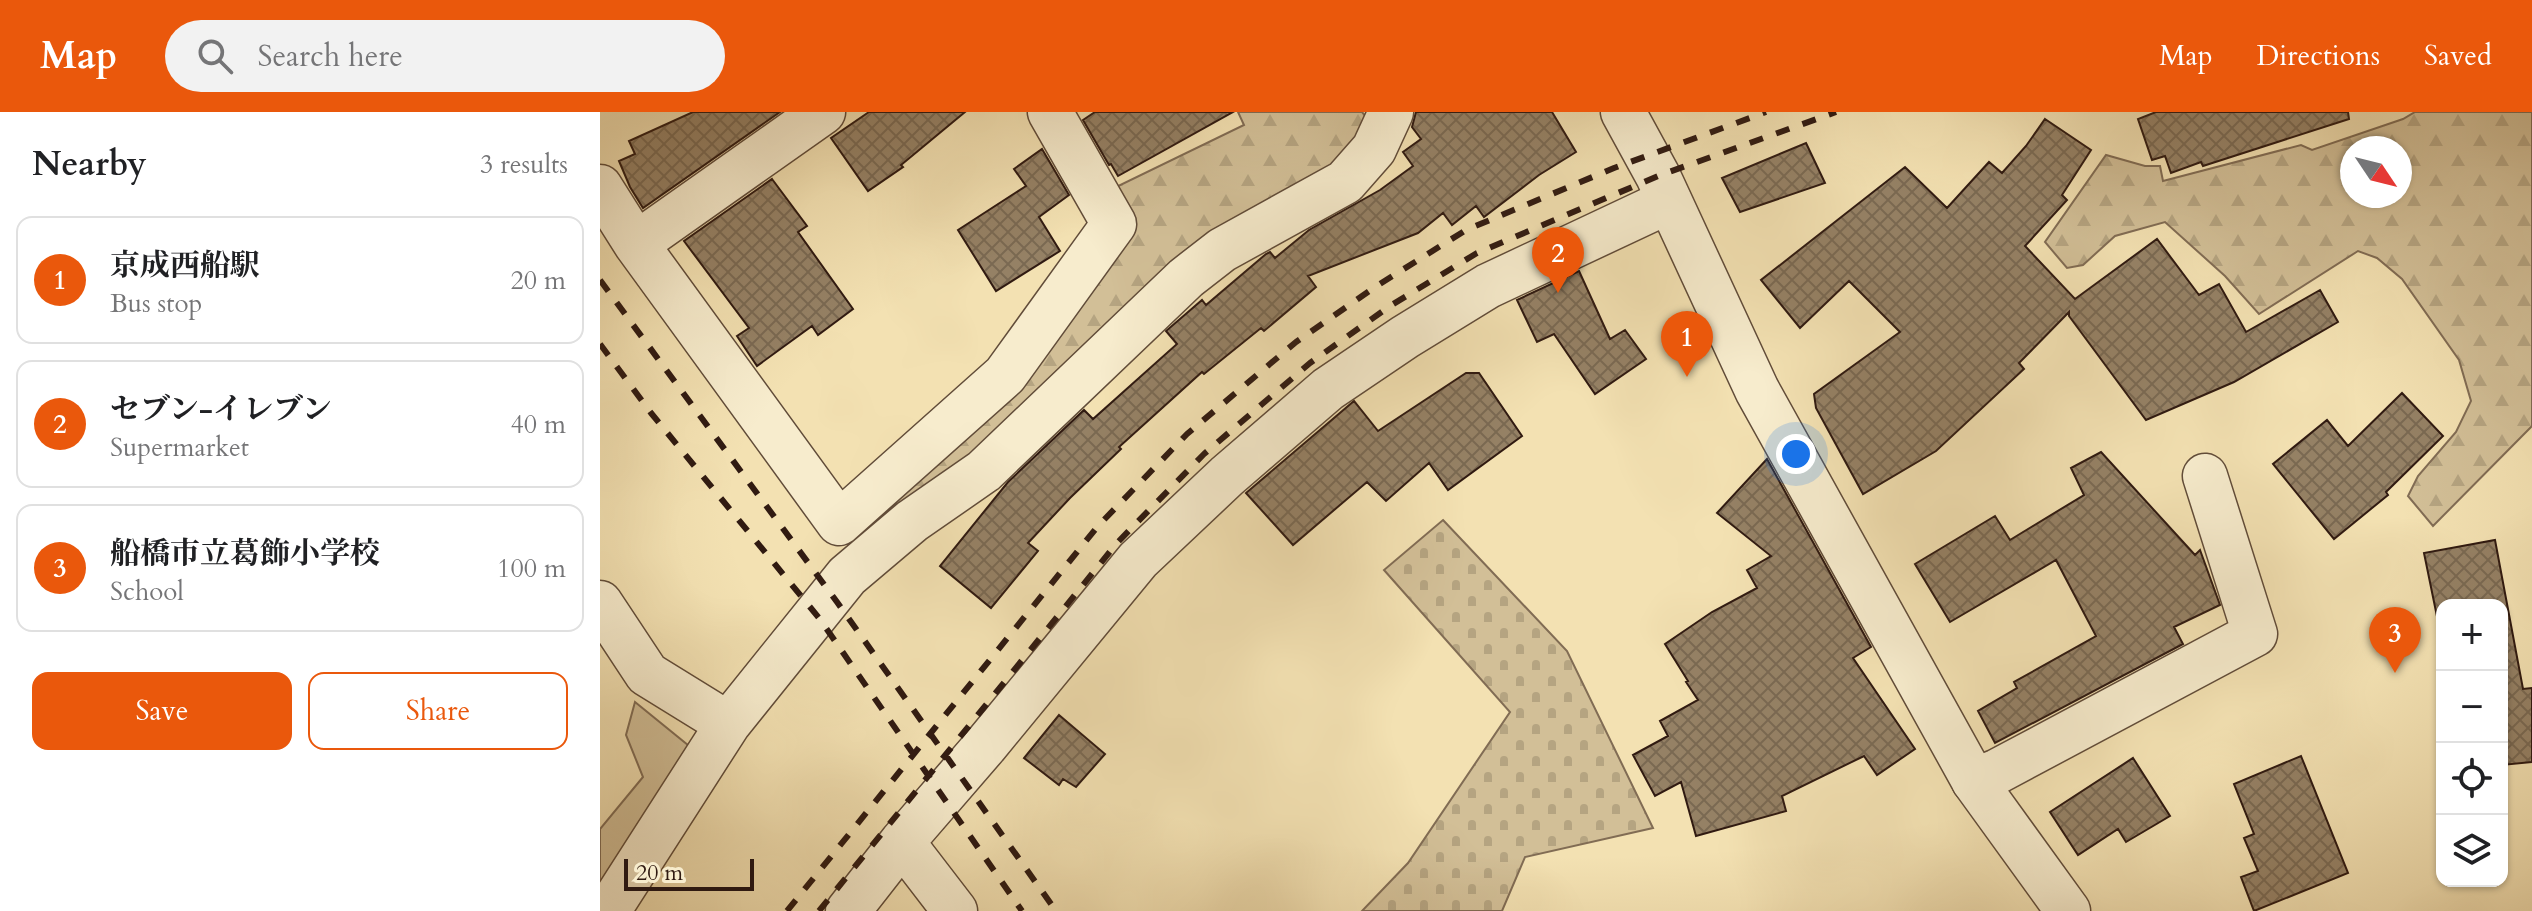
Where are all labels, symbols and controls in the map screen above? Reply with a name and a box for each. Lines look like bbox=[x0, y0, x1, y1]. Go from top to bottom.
search box bbox=[165, 20, 725, 92]
text: Map bbox=[40, 30, 117, 82]
icon: search bbox=[193, 34, 237, 78]
text: Search here bbox=[257, 36, 403, 77]
text: Map bbox=[2159, 37, 2213, 75]
text: Directions bbox=[2257, 37, 2380, 75]
text: Saved bbox=[2424, 37, 2492, 75]
north arrow bbox=[2340, 136, 2412, 208]
text: Nearby bbox=[32, 141, 147, 187]
text: 3 results bbox=[480, 147, 568, 182]
pin: 2 bbox=[1532, 227, 1584, 293]
text: 京成西船駅 bbox=[110, 245, 260, 286]
text: 1 bbox=[53, 263, 67, 298]
text: 20 m bbox=[510, 263, 566, 298]
text: Bus stop bbox=[110, 286, 202, 321]
pin: 1 bbox=[1661, 311, 1713, 377]
text: セブン-イレブン bbox=[110, 389, 332, 430]
text: 2 bbox=[53, 407, 67, 442]
text: 40 m bbox=[510, 407, 566, 442]
text: Supermarket bbox=[110, 430, 249, 465]
your location bbox=[1776, 434, 1816, 474]
text: 船橋市立葛飾小学校 bbox=[110, 533, 380, 574]
text: 3 bbox=[53, 551, 67, 586]
text: 100 m bbox=[497, 551, 566, 586]
text: School bbox=[110, 574, 184, 609]
map controls bbox=[2436, 599, 2508, 887]
button: + bbox=[2436, 599, 2508, 671]
pin: 3 bbox=[2369, 607, 2421, 673]
button: − bbox=[2436, 671, 2508, 743]
button: Save bbox=[32, 672, 292, 750]
button: Share bbox=[308, 672, 568, 750]
button: locate bbox=[2436, 743, 2508, 815]
button: layers bbox=[2436, 815, 2508, 887]
scale bar bbox=[624, 855, 754, 891]
text: 20 m bbox=[636, 858, 683, 888]

